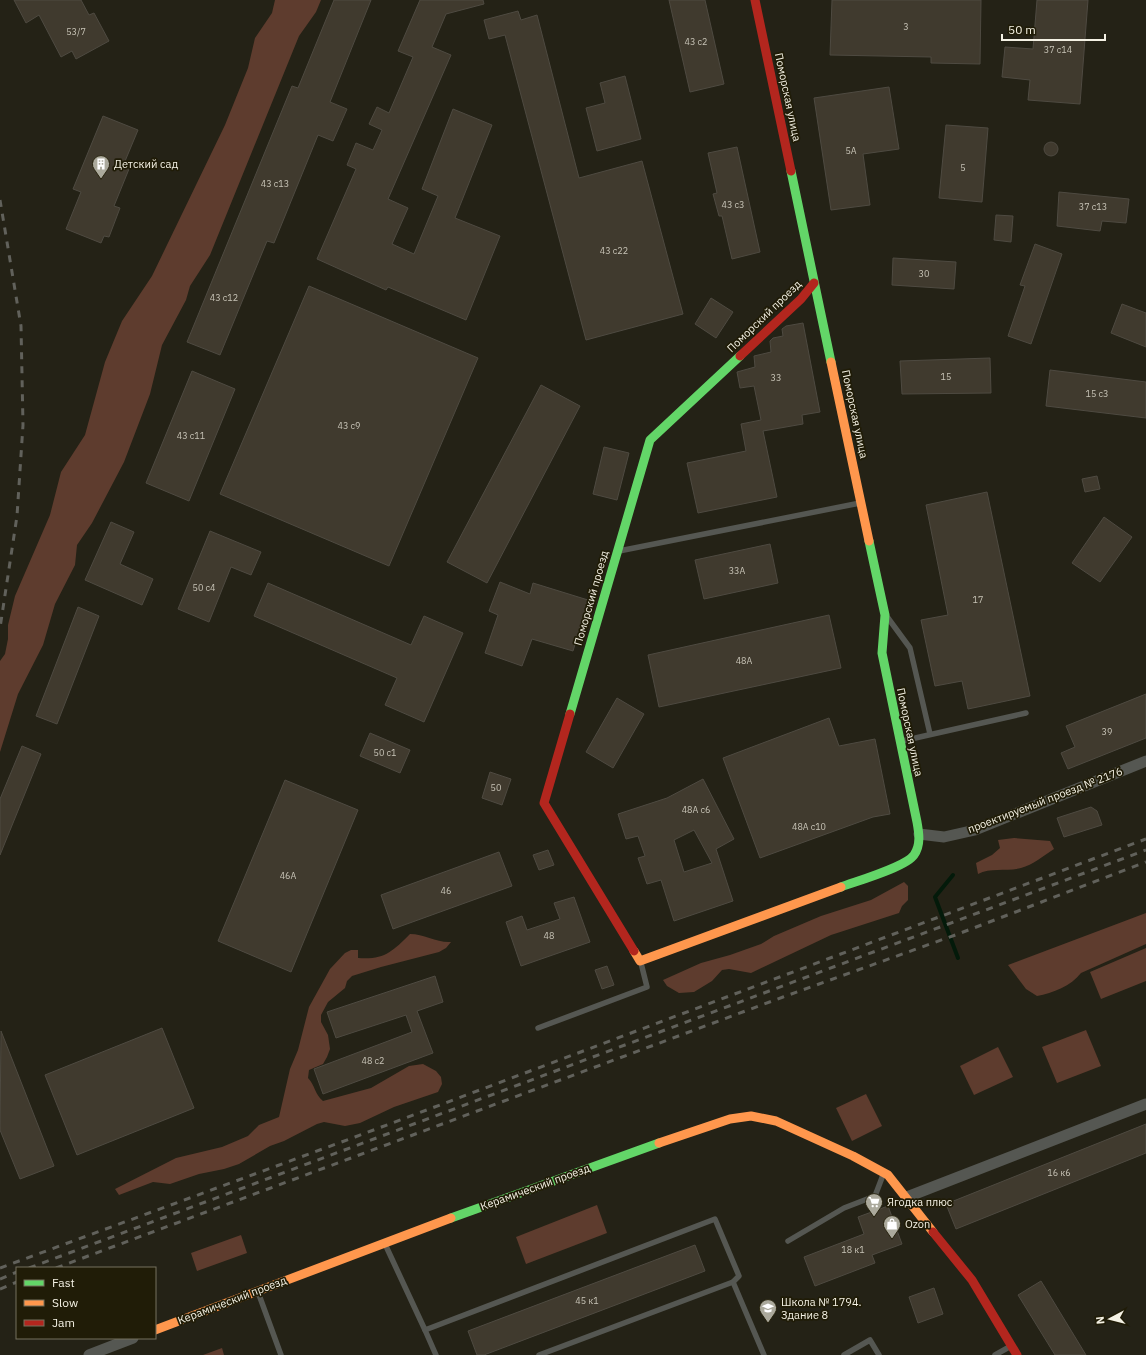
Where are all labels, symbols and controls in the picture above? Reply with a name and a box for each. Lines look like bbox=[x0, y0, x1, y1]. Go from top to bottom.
scale bar bbox=[1002, 16, 1105, 42]
house number: 3 bbox=[903, 21, 909, 32]
text: 50 m bbox=[1008, 22, 1036, 37]
house number: 53/7 bbox=[66, 26, 86, 37]
house number: 43 с2 bbox=[685, 36, 707, 47]
house number: 37 с14 bbox=[1044, 44, 1072, 55]
street label: Поморская улица bbox=[772, 51, 804, 143]
house number: 5А bbox=[845, 145, 857, 156]
building icon: Детский сад bbox=[91, 154, 111, 179]
place label: Детский сад bbox=[114, 157, 179, 171]
house number: 5 bbox=[960, 162, 966, 173]
house number: 43 с13 bbox=[261, 178, 289, 189]
house number: 43 с3 bbox=[722, 199, 744, 210]
house number: 37 с13 bbox=[1079, 201, 1107, 212]
house number: 43 с22 bbox=[600, 245, 628, 256]
house number: 30 bbox=[919, 268, 929, 279]
street label: Поморский проезд bbox=[724, 277, 804, 355]
house number: 43 с12 bbox=[210, 292, 238, 303]
street label: Поморская улица bbox=[839, 368, 871, 460]
house number: 15 bbox=[941, 371, 951, 382]
house number: 33 bbox=[771, 372, 781, 383]
house number: 15 с3 bbox=[1086, 388, 1108, 399]
house number: 43 с9 bbox=[338, 420, 360, 431]
house number: 43 с11 bbox=[177, 430, 205, 441]
street label: Поморский проезд bbox=[571, 549, 611, 647]
house number: 33А bbox=[729, 565, 746, 576]
house number: 50 с4 bbox=[193, 582, 215, 593]
house number: 17 bbox=[973, 594, 983, 605]
house number: 48А bbox=[736, 655, 753, 666]
street label: Поморская улица bbox=[894, 686, 926, 778]
house number: 39 bbox=[1102, 726, 1112, 737]
house number: 50 с1 bbox=[374, 747, 396, 758]
street label: проектируемый проезд № 2176 bbox=[966, 764, 1124, 836]
house number: 50 bbox=[491, 782, 501, 793]
house number: 48А с6 bbox=[682, 804, 710, 815]
house number: 48А с10 bbox=[792, 821, 826, 832]
house number: 46А bbox=[280, 870, 297, 881]
house number: 46 bbox=[441, 885, 451, 896]
house number: 48 bbox=[544, 930, 554, 941]
house number: 48 с2 bbox=[362, 1055, 384, 1066]
street label: Керамический проезд bbox=[478, 1161, 592, 1213]
house number: 16 к6 bbox=[1047, 1167, 1071, 1178]
supermarket icon: Ягодка плюс bbox=[864, 1192, 884, 1217]
place label: Ягодка плюс bbox=[887, 1195, 953, 1209]
shop icon: Ozon bbox=[882, 1214, 902, 1239]
place label: Ozon bbox=[905, 1217, 930, 1231]
house number: 18 к1 bbox=[841, 1244, 865, 1255]
legend bbox=[16, 1267, 156, 1339]
street label: Керамический проезд bbox=[176, 1273, 289, 1327]
text: Fast bbox=[52, 1275, 75, 1290]
text: Slow bbox=[52, 1295, 78, 1310]
house number: 45 к1 bbox=[575, 1295, 599, 1306]
place label: Школа № 1794. Здание 8 bbox=[781, 1295, 861, 1322]
school or university icon: Школа № 1794. Здание 8 bbox=[758, 1298, 778, 1323]
north arrow bbox=[1090, 1299, 1130, 1339]
text: Jam bbox=[52, 1315, 75, 1330]
text: N bbox=[1093, 1315, 1108, 1325]

